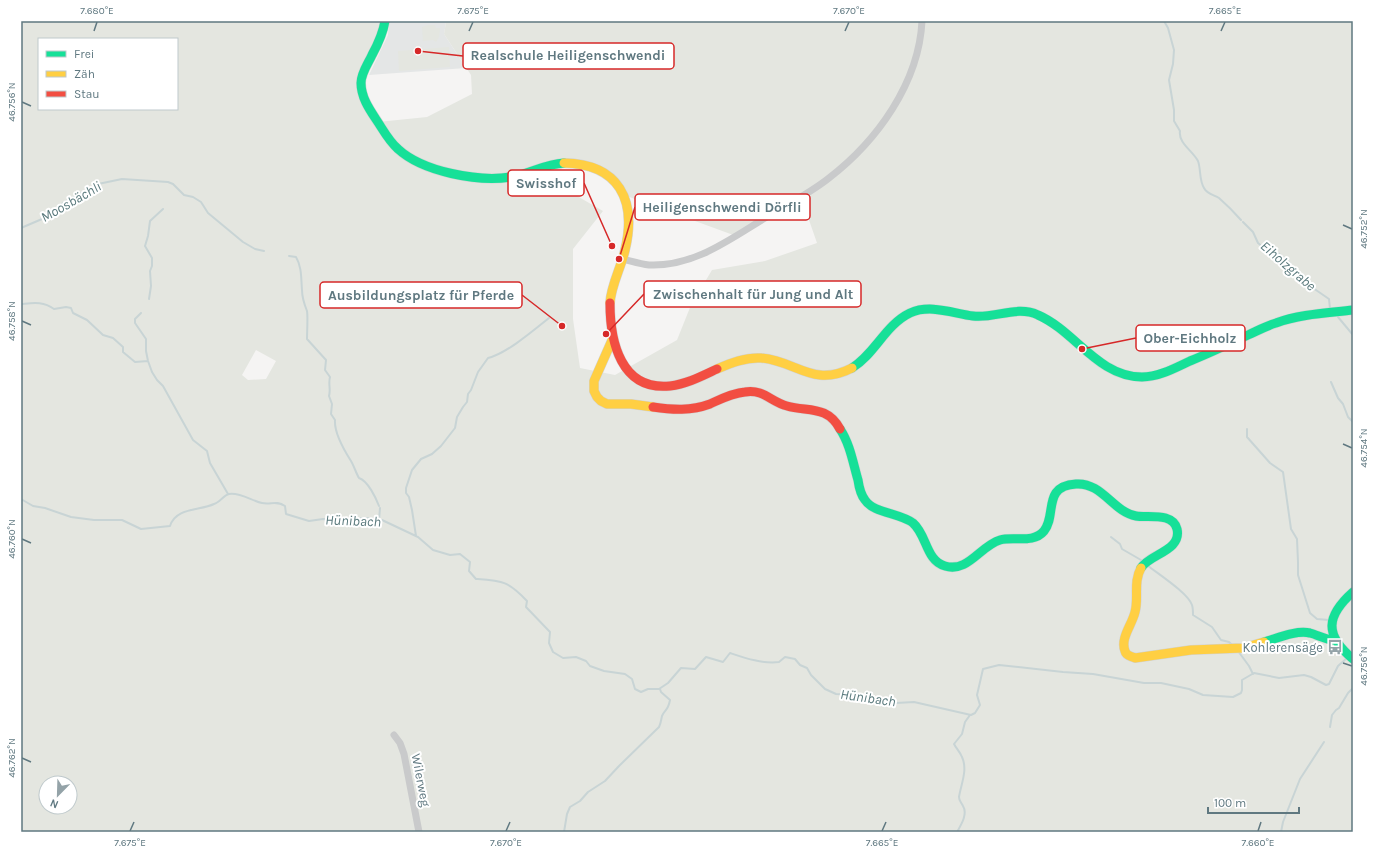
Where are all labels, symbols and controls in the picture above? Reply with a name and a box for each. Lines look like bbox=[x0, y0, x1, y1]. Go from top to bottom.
text: 7.680°E bbox=[80, 5, 114, 17]
text: 7.675°E bbox=[457, 5, 489, 17]
text: 7.670°E bbox=[833, 5, 865, 17]
text: 7.665°E bbox=[1209, 5, 1241, 17]
legend bbox=[38, 38, 178, 110]
callout: Realschule Heiligenschwendi bbox=[463, 43, 674, 69]
text: Frei bbox=[74, 47, 94, 61]
text: Realschule Heiligenschwendi bbox=[471, 47, 665, 64]
text: Zäh bbox=[74, 67, 95, 81]
text: 46.756°N bbox=[6, 82, 18, 122]
text: Stau bbox=[74, 87, 100, 101]
callout: Swisshof bbox=[508, 170, 584, 196]
text: Swisshof bbox=[516, 175, 577, 192]
water label: Moosbächli bbox=[38, 178, 104, 226]
callout: Heiligenschwendi Dörfli bbox=[635, 194, 810, 220]
text: Heiligenschwendi Dörfli bbox=[642, 199, 802, 216]
text: 46.752°N bbox=[1358, 209, 1370, 249]
water label: Eiholzgrabe bbox=[1257, 237, 1319, 295]
callout: Zwischenhalt für Jung und Alt bbox=[644, 281, 861, 307]
callout: Ausbildungsplatz für Pferde bbox=[320, 282, 522, 308]
text: Zwischenhalt für Jung und Alt bbox=[653, 286, 854, 303]
text: Ausbildungsplatz für Pferde bbox=[328, 287, 514, 304]
text: 46.758°N bbox=[6, 301, 18, 341]
callout: Ober-Eichholz bbox=[1136, 325, 1245, 351]
text: Ober-Eichholz bbox=[1143, 330, 1237, 347]
text: 46.754°N bbox=[1358, 428, 1370, 468]
water label: Hünibach bbox=[325, 512, 381, 530]
text: 46.760°N bbox=[6, 519, 18, 559]
bus stop icon: Kohlerensäge bbox=[1326, 638, 1344, 656]
place label: Kohlerensäge bbox=[1243, 640, 1323, 655]
text: 46.756°N bbox=[1358, 646, 1370, 686]
water label: Hünibach bbox=[839, 686, 897, 710]
text: 46.762°N bbox=[6, 738, 18, 778]
street label: Wilerweg bbox=[408, 752, 434, 809]
north arrow bbox=[38, 775, 78, 815]
scale bar bbox=[1208, 789, 1299, 815]
text: N bbox=[48, 796, 60, 811]
text: 100 m bbox=[1214, 796, 1246, 810]
text: 7.675°E bbox=[114, 837, 146, 849]
text: 7.670°E bbox=[490, 837, 522, 849]
text: 7.665°E bbox=[866, 837, 898, 849]
text: 7.660°E bbox=[1242, 837, 1274, 849]

